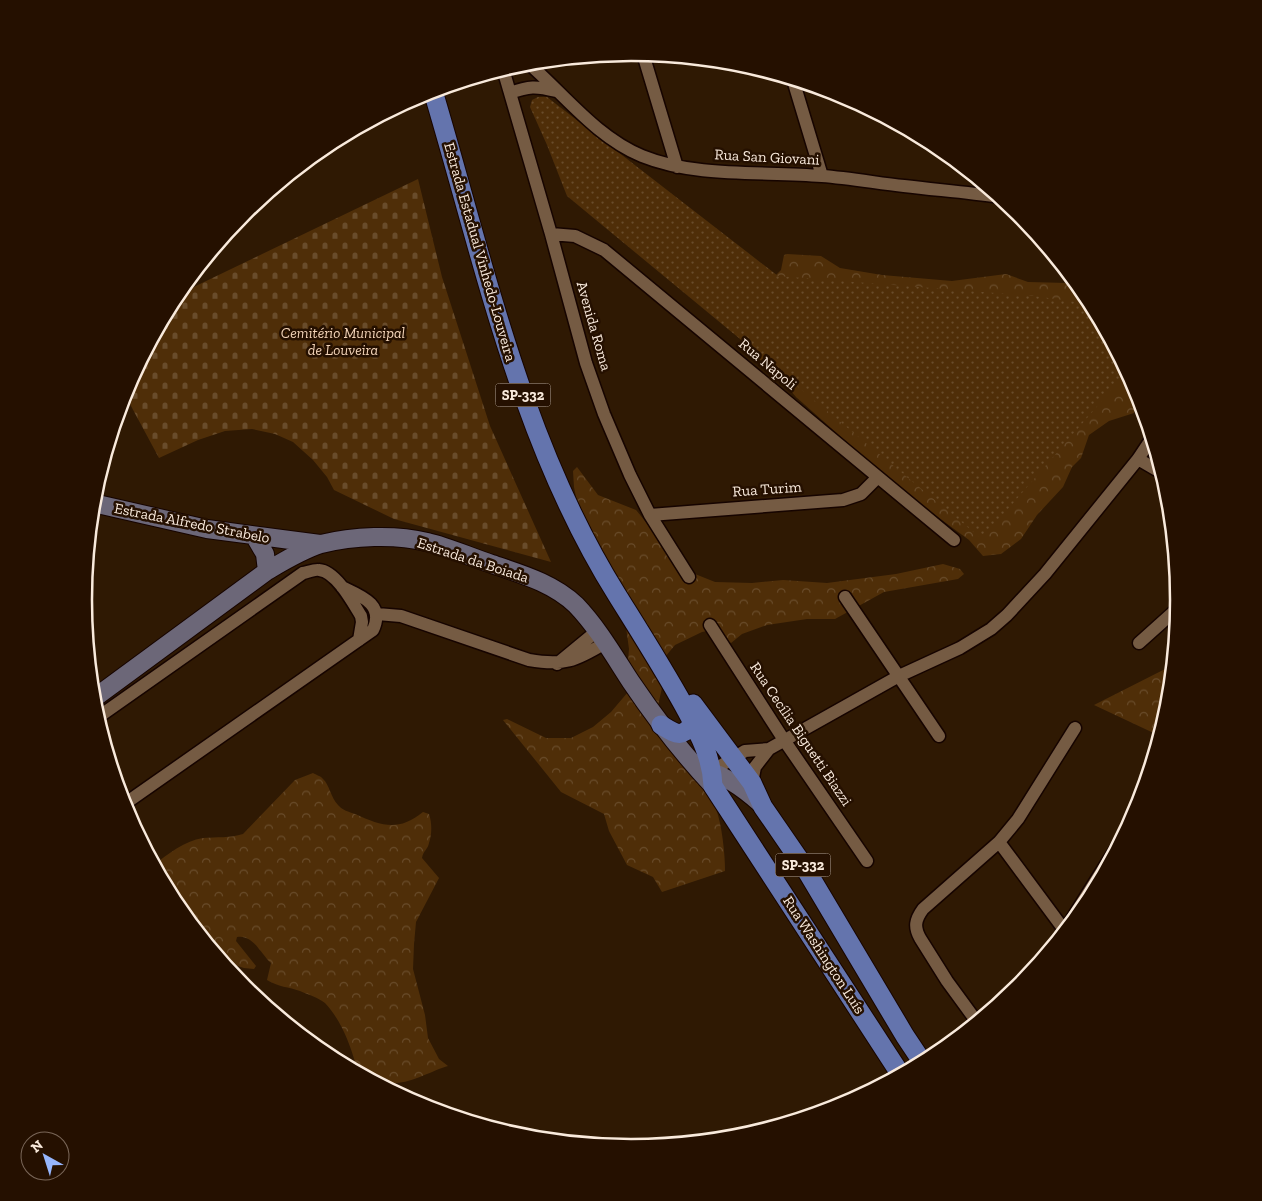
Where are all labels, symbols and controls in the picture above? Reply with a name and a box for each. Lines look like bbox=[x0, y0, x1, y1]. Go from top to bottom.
street label: Estrada Estadual Vinhedo-Louveira bbox=[440, 140, 520, 364]
street label: Rua San Giovani bbox=[714, 145, 820, 169]
street label: Avenida Roma bbox=[573, 279, 615, 373]
park label: Cemitério Municipal de Louveira bbox=[281, 324, 405, 359]
street label: Rua Napoli bbox=[735, 334, 801, 394]
road number: SP-332 bbox=[496, 384, 550, 406]
street label: Rua Turim bbox=[732, 478, 802, 500]
street label: Estrada Alfredo Strabelo bbox=[113, 499, 272, 547]
street label: Estrada da Boiada bbox=[415, 534, 531, 586]
street label: Rua Cecília Biguetti Biazzi bbox=[746, 659, 856, 809]
road number: SP-332 bbox=[776, 854, 830, 876]
street label: Rua Washington Luís bbox=[779, 893, 869, 1017]
north arrow bbox=[20, 1131, 70, 1181]
text: N bbox=[28, 1136, 47, 1156]

